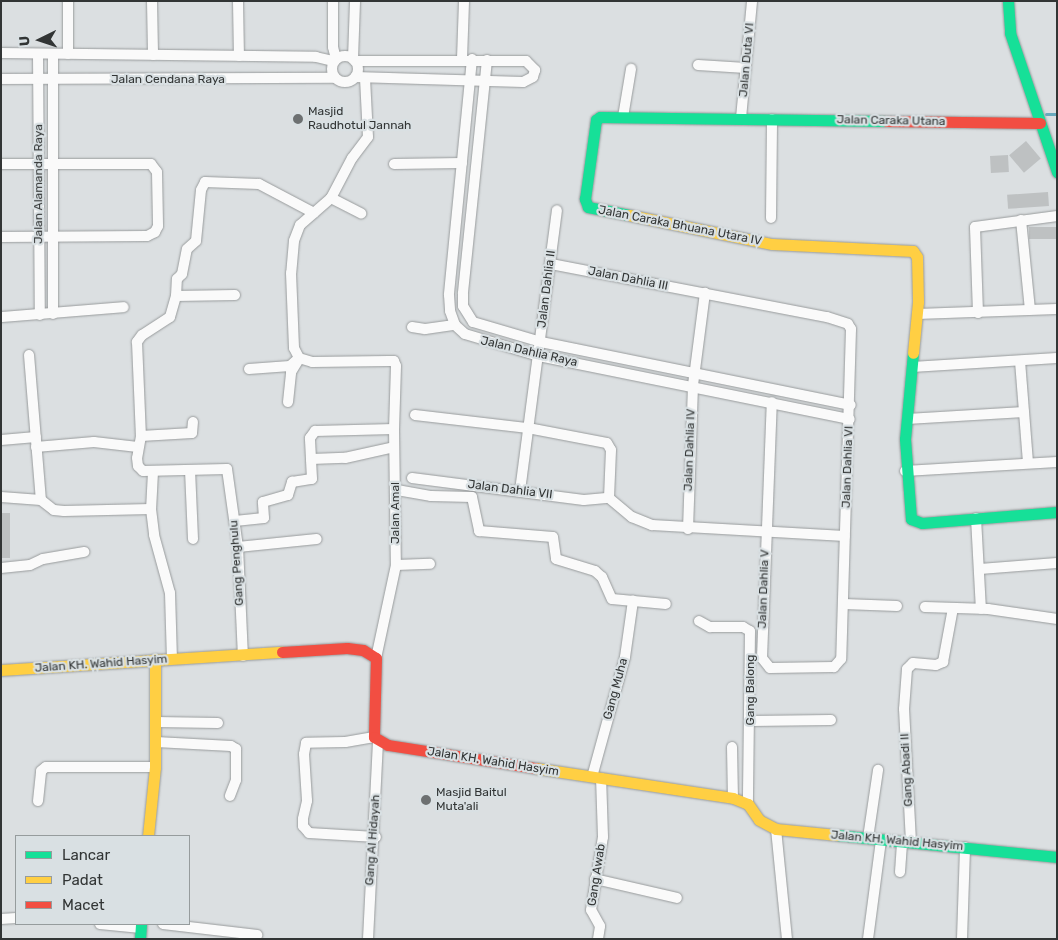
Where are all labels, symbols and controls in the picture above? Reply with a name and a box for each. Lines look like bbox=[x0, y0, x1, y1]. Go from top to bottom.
north arrow bbox=[15, 15, 65, 65]
street label: Jalan Duta VI bbox=[737, 22, 757, 98]
text: U bbox=[16, 35, 33, 47]
street label: Jalan Cendana Raya bbox=[111, 73, 225, 87]
place label: Masjid Raudhotul Jannah bbox=[308, 105, 411, 133]
marker: Masjid Raudhotul Jannah bbox=[292, 113, 304, 125]
street label: Jalan Caraka Utana bbox=[836, 113, 946, 129]
street label: Jalan Alamanda Raya bbox=[32, 124, 46, 244]
street label: Jalan Caraka Bhuana Utara IV bbox=[597, 203, 763, 249]
street label: Jalan Dahlia II bbox=[535, 249, 559, 329]
street label: Jalan Dahlia III bbox=[587, 264, 669, 294]
street label: Jalan Dahlia Raya bbox=[479, 334, 579, 370]
street label: Jalan Dahlia IV bbox=[681, 408, 699, 492]
street label: Jalan Dahlia VI bbox=[839, 425, 857, 509]
street label: Jalan Dahlia VII bbox=[466, 478, 554, 502]
street label: Jalan Amal bbox=[389, 482, 403, 544]
street label: Gang Penghulu bbox=[227, 520, 247, 606]
street label: Jalan Dahlia V bbox=[755, 549, 773, 629]
street label: Jalan KH. Wahid Hasyim bbox=[34, 652, 168, 676]
street label: Gang Balong bbox=[744, 654, 758, 726]
street label: Gang Muha bbox=[601, 657, 631, 721]
street label: Gang Abadi II bbox=[898, 733, 916, 807]
street label: Jalan KH. Wahid Hasyim bbox=[426, 744, 560, 780]
place label: Masjid Baitul Muta'ali bbox=[436, 786, 507, 814]
street label: Gang Al Hidayah bbox=[363, 794, 383, 886]
marker: Masjid Baitul Muta'ali bbox=[420, 794, 432, 806]
street label: Jalan KH. Wahid Hasyim bbox=[830, 828, 964, 854]
legend bbox=[15, 835, 190, 925]
street label: Gang Awab bbox=[585, 843, 609, 907]
text: Lancar bbox=[62, 846, 110, 864]
text: Padat bbox=[62, 871, 103, 889]
text: Macet bbox=[62, 896, 105, 914]

